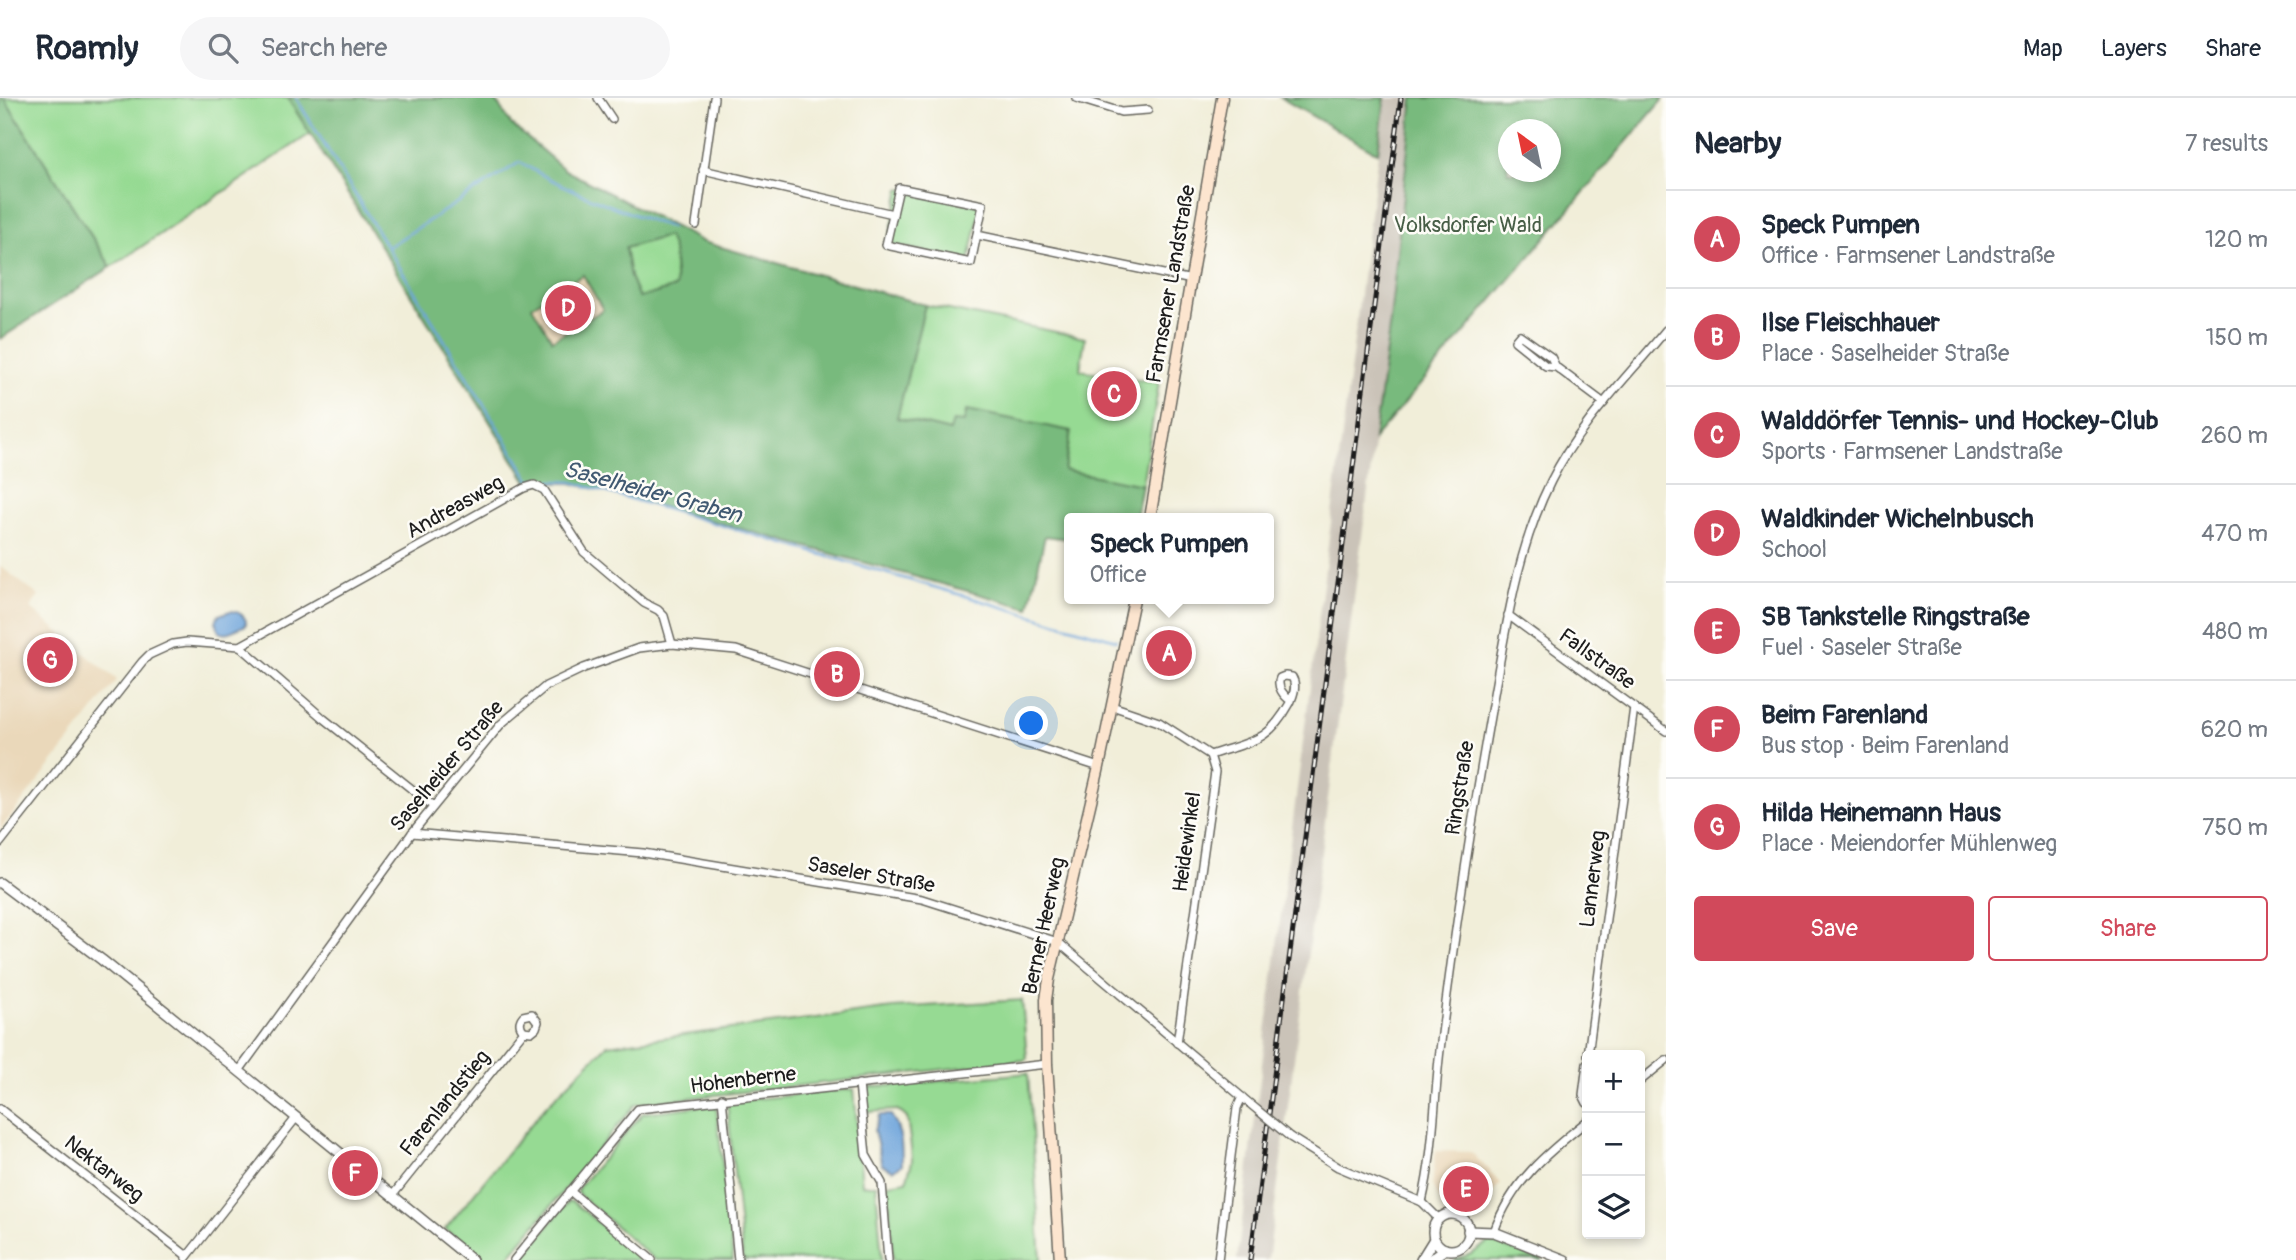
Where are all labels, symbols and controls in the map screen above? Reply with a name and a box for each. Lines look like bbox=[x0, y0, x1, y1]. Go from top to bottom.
search box bbox=[180, 17, 670, 80]
text: Roamly bbox=[35, 28, 138, 69]
icon: search bbox=[204, 29, 242, 67]
text: Search here bbox=[260, 32, 387, 64]
text: Map bbox=[2023, 34, 2063, 63]
text: Layers bbox=[2101, 34, 2167, 63]
text: Share bbox=[2205, 34, 2261, 63]
north arrow bbox=[1498, 119, 1561, 182]
text: Nearby bbox=[1694, 125, 1781, 162]
text: 7 results bbox=[2185, 129, 2268, 158]
street label: Farmsener Landstraße bbox=[1140, 182, 1202, 385]
text: Speck Pumpen bbox=[1761, 209, 1920, 241]
park label: Volksdorfer Wald bbox=[1394, 212, 1542, 239]
text: A bbox=[1710, 225, 1724, 254]
text: 120 m bbox=[2205, 225, 2268, 254]
text: Office · Farmsener Landstraße bbox=[1761, 241, 2055, 270]
pin: D bbox=[545, 282, 591, 334]
text: Ilse Fleischhauer bbox=[1761, 307, 1940, 339]
text: B bbox=[1710, 323, 1724, 352]
text: 150 m bbox=[2205, 323, 2268, 352]
text: Place · Saselheider Straße bbox=[1761, 339, 2009, 368]
pin: C bbox=[1091, 368, 1137, 420]
text: Walddörfer Tennis- und Hockey-Club bbox=[1761, 405, 2159, 437]
text: C bbox=[1710, 421, 1724, 450]
text: 260 m bbox=[2201, 421, 2268, 450]
text: Sports · Farmsener Landstraße bbox=[1761, 437, 2063, 466]
water label: Saselheider Graben bbox=[561, 454, 746, 530]
street label: Andreasweg bbox=[401, 469, 509, 545]
text: Waldkinder Wichelnbusch bbox=[1761, 503, 2034, 535]
popup bbox=[1064, 513, 1274, 604]
text: D bbox=[1710, 519, 1724, 548]
text: 470 m bbox=[2201, 519, 2268, 548]
text: Speck Pumpen bbox=[1090, 528, 1248, 560]
text: School bbox=[1761, 535, 1827, 564]
text: Office bbox=[1090, 560, 1146, 589]
text: SB Tankstelle Ringstraße bbox=[1761, 601, 2030, 633]
text: E bbox=[1711, 617, 1723, 646]
text: 480 m bbox=[2202, 617, 2268, 646]
street label: Fallstraße bbox=[1553, 622, 1641, 696]
pin: A bbox=[1146, 627, 1192, 679]
text: Fuel · Saseler Straße bbox=[1761, 633, 1962, 662]
pin: G bbox=[27, 634, 73, 686]
pin: B bbox=[814, 648, 860, 700]
street label: Saselheider Straße bbox=[384, 694, 510, 837]
text: Beim Farenland bbox=[1761, 699, 1928, 731]
your location bbox=[1014, 706, 1048, 740]
text: F bbox=[1710, 715, 1724, 744]
text: 620 m bbox=[2201, 715, 2268, 744]
text: Bus stop · Beim Farenland bbox=[1761, 731, 2009, 760]
street label: Ringstraße bbox=[1439, 738, 1481, 837]
street label: Heidewinkel bbox=[1167, 790, 1207, 894]
text: Hilda Heinemann Haus bbox=[1761, 797, 2001, 829]
text: G bbox=[1709, 813, 1725, 842]
text: 750 m bbox=[2202, 813, 2268, 842]
street label: Lannerweg bbox=[1574, 829, 1612, 929]
text: Place · Meiendorfer Mühlenweg bbox=[1761, 829, 2057, 858]
street label: Saseler Straße bbox=[805, 851, 937, 900]
street label: Berner Heerweg bbox=[1016, 855, 1072, 997]
button: Save bbox=[1694, 896, 1974, 961]
button: Share bbox=[1988, 896, 2268, 961]
street label: Farenlandstieg bbox=[394, 1044, 496, 1162]
map controls bbox=[1582, 1050, 1645, 1239]
button: + bbox=[1582, 1050, 1645, 1113]
street label: Hohenberne bbox=[688, 1060, 798, 1100]
button: − bbox=[1582, 1113, 1645, 1176]
street label: Nektarweg bbox=[59, 1129, 149, 1209]
pin: F bbox=[332, 1147, 378, 1199]
pin: E bbox=[1443, 1163, 1489, 1215]
button: layers bbox=[1582, 1176, 1645, 1239]

